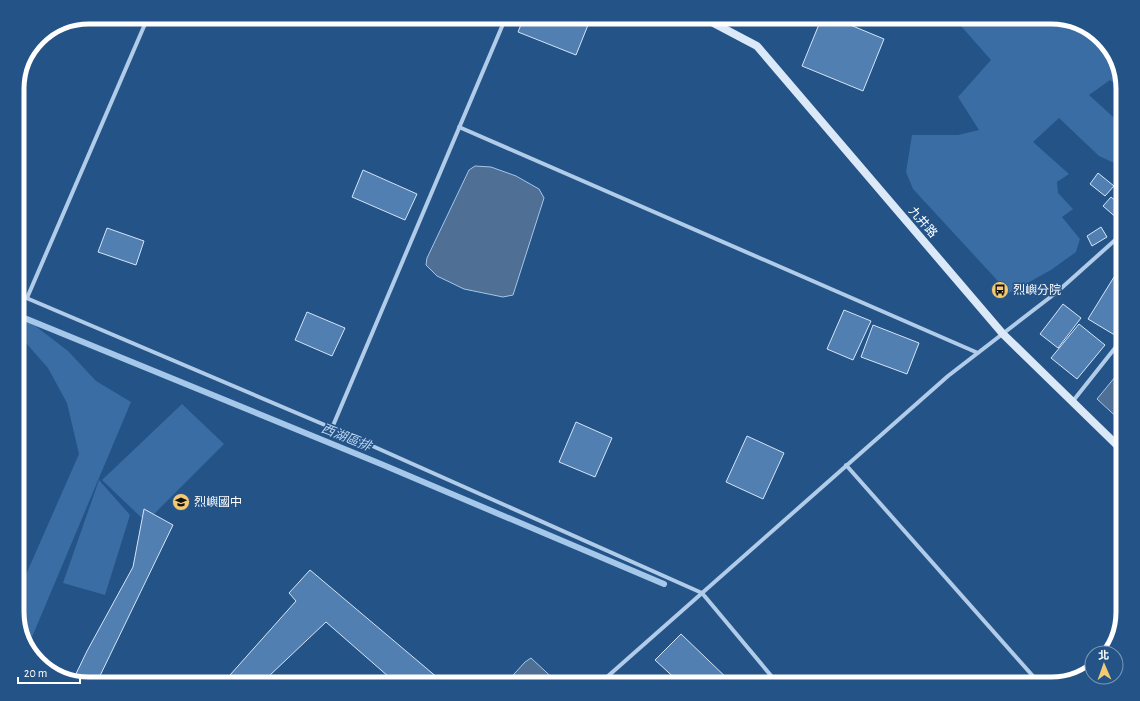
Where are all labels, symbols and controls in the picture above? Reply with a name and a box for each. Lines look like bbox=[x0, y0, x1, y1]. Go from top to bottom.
street label: 九井路 bbox=[907, 204, 940, 240]
bus stop icon: 烈嶼分院 bbox=[990, 280, 1010, 300]
place label: 烈嶼分院 bbox=[1013, 283, 1061, 296]
water label: 西湖區排 bbox=[319, 421, 375, 455]
school or university icon: 烈嶼國中 bbox=[171, 492, 191, 512]
place label: 烈嶼國中 bbox=[194, 496, 242, 508]
north arrow bbox=[1084, 645, 1124, 685]
text: 北 bbox=[1098, 650, 1109, 661]
scale bar bbox=[18, 659, 80, 685]
text: 20 m bbox=[24, 667, 47, 679]

